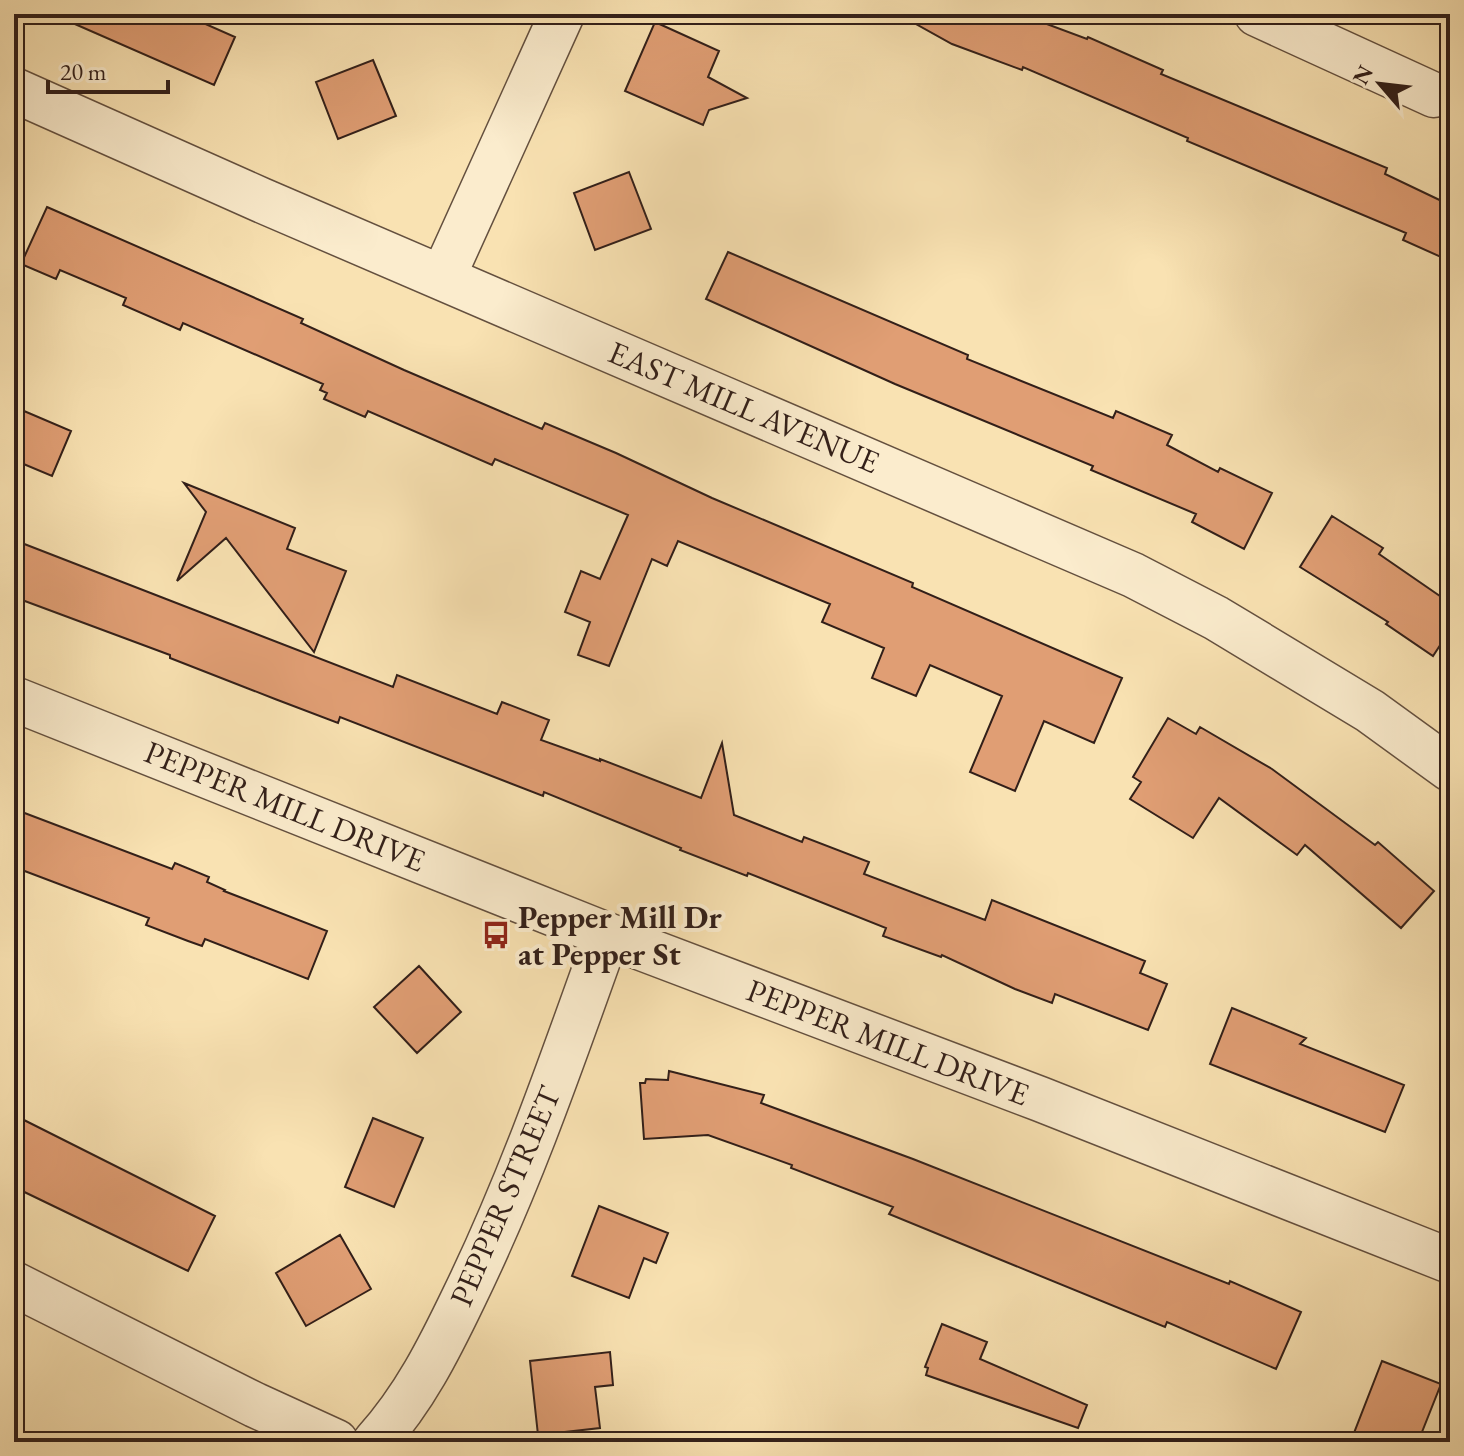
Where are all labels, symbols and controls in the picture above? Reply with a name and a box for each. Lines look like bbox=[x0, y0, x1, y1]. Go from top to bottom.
scale bar bbox=[48, 44, 168, 94]
north arrow bbox=[1340, 44, 1420, 124]
text: 20 m bbox=[60, 56, 107, 87]
text: N bbox=[1346, 60, 1380, 90]
street label: EAST MILL AVENUE bbox=[602, 331, 886, 483]
street label: PEPPER MILL DRIVE bbox=[138, 730, 432, 882]
place label: Pepper Mill Dr at Pepper St bbox=[518, 896, 722, 975]
bus stop icon: Pepper Mill Dr at Pepper St bbox=[481, 920, 511, 950]
street label: PEPPER MILL DRIVE bbox=[741, 969, 1035, 1115]
street label: PEPPER STREET bbox=[440, 1079, 570, 1312]

